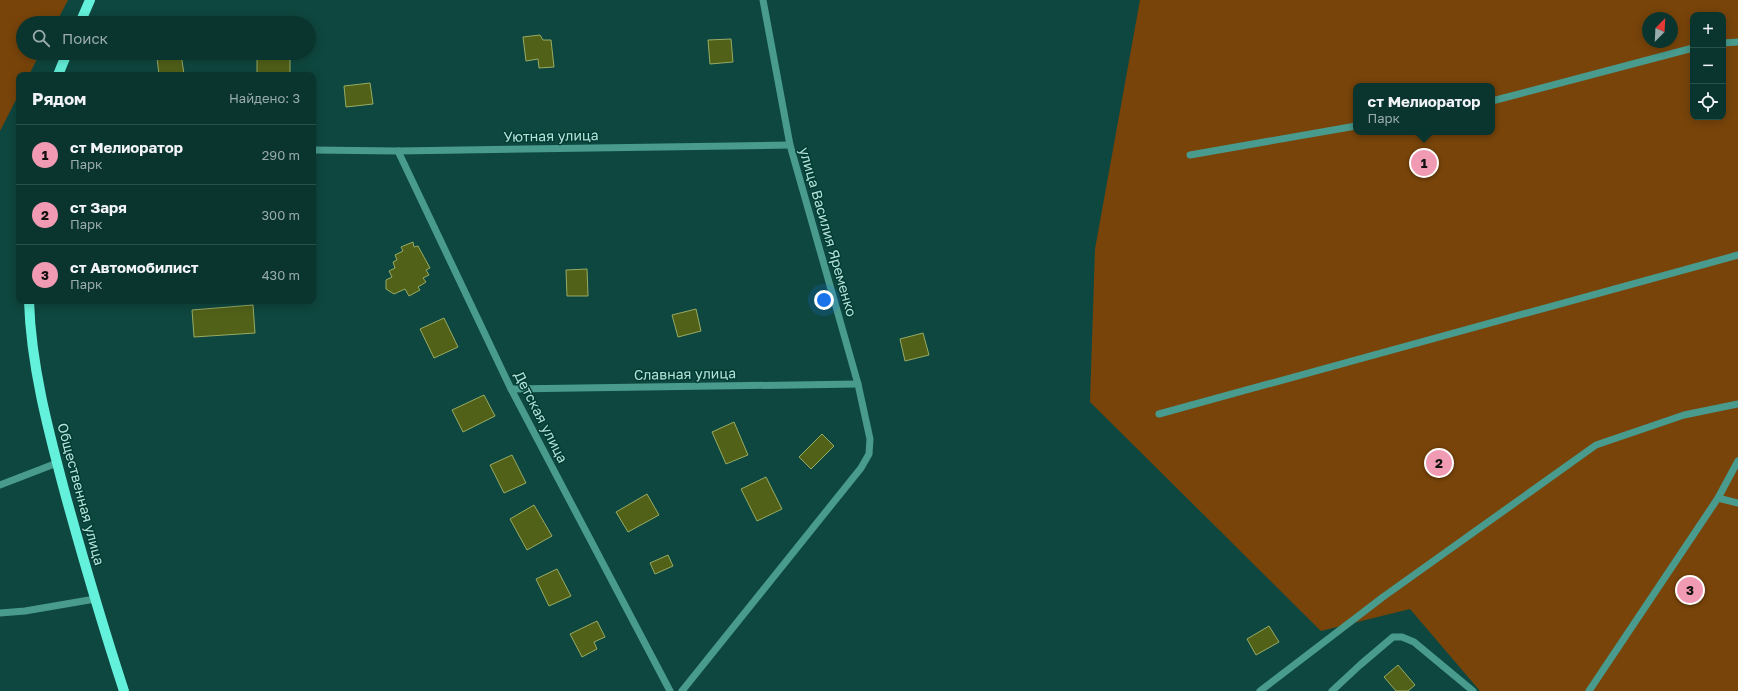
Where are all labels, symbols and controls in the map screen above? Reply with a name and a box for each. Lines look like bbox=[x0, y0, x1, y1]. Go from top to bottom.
north arrow bbox=[1642, 12, 1678, 48]
map controls bbox=[1690, 12, 1726, 120]
button: + bbox=[1690, 12, 1726, 48]
search box bbox=[16, 16, 316, 60]
icon: search bbox=[30, 27, 52, 49]
text: Поиск bbox=[62, 29, 108, 47]
button: − bbox=[1690, 48, 1726, 84]
popup bbox=[1353, 83, 1495, 135]
button: locate bbox=[1690, 84, 1726, 120]
text: Рядом bbox=[32, 88, 86, 109]
text: Найдено: 3 bbox=[229, 90, 300, 106]
text: ст Мелиоратор bbox=[1368, 92, 1480, 110]
text: Парк bbox=[1368, 110, 1400, 126]
street label: Уютная улица bbox=[503, 126, 599, 145]
text: ст Мелиоратор bbox=[70, 138, 183, 156]
street label: улица Василия Яременко bbox=[796, 145, 861, 319]
text: 1 bbox=[42, 147, 48, 163]
text: 290 m bbox=[262, 147, 300, 163]
pin: 1 bbox=[1411, 148, 1437, 178]
text: Парк bbox=[70, 156, 103, 172]
text: ст Заря bbox=[70, 198, 127, 216]
text: 2 bbox=[41, 207, 49, 223]
text: 300 m bbox=[262, 207, 300, 223]
text: Парк bbox=[70, 216, 103, 232]
text: ст Автомобилист bbox=[70, 258, 199, 276]
text: 3 bbox=[41, 267, 49, 283]
text: 430 m bbox=[262, 267, 300, 283]
text: Парк bbox=[70, 276, 103, 292]
your location bbox=[814, 290, 834, 310]
street label: Славная улица bbox=[634, 364, 736, 383]
street label: Детская улица bbox=[511, 368, 572, 466]
street label: Общественная улица bbox=[54, 421, 109, 567]
pin: 2 bbox=[1426, 448, 1452, 478]
pin: 3 bbox=[1677, 575, 1703, 605]

